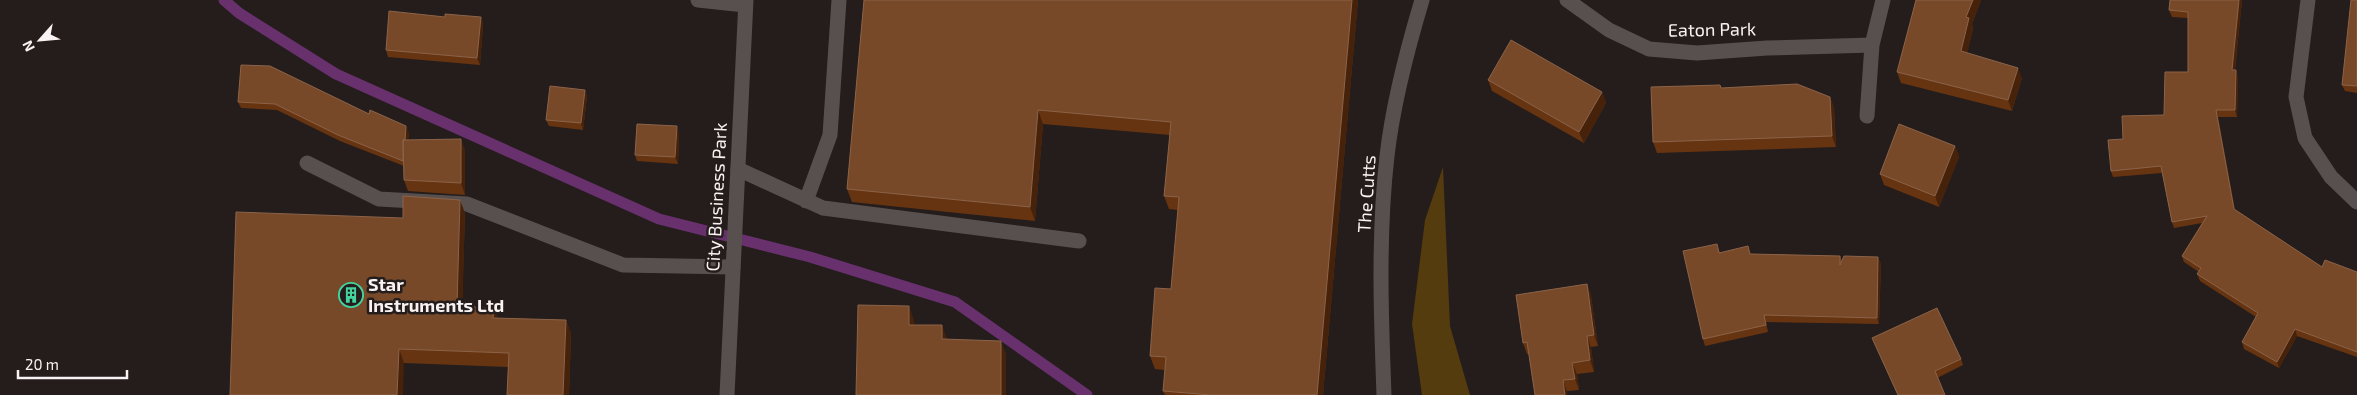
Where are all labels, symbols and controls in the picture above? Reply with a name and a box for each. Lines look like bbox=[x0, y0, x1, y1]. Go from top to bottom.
north arrow bbox=[15, 15, 65, 65]
street label: Eaton Park bbox=[1668, 17, 1756, 41]
text: N bbox=[18, 38, 38, 54]
street label: City Business Park bbox=[701, 122, 731, 272]
street label: The Cutts bbox=[1352, 154, 1380, 234]
place label: Star Instruments Ltd bbox=[368, 273, 504, 316]
building icon: Star Instruments Ltd bbox=[338, 282, 364, 308]
scale bar bbox=[18, 348, 126, 380]
text: 20 m bbox=[25, 355, 59, 373]

